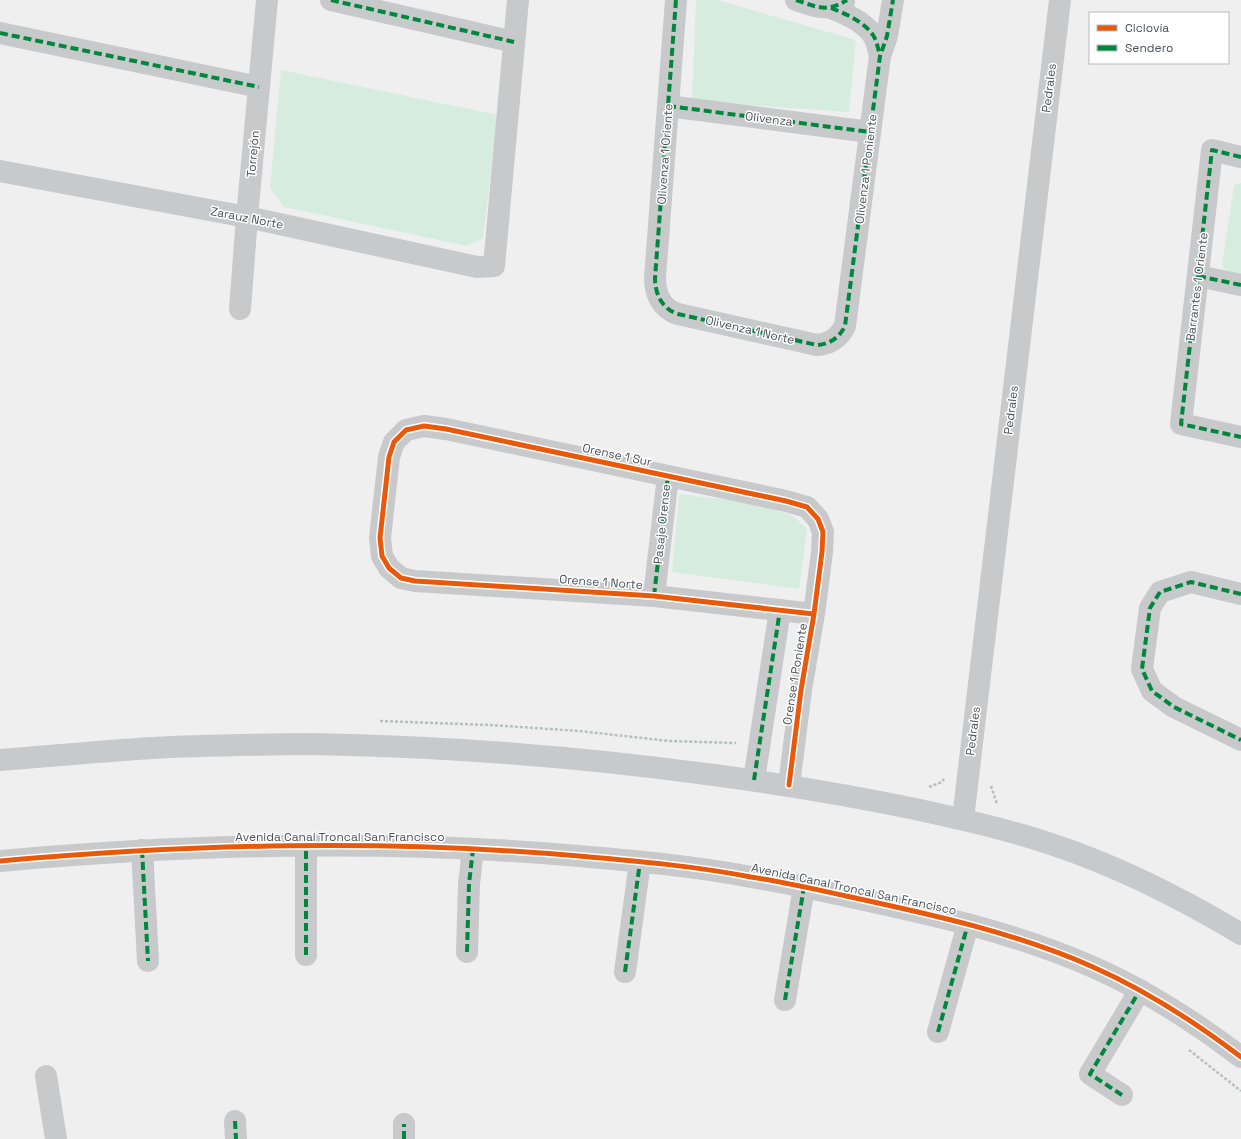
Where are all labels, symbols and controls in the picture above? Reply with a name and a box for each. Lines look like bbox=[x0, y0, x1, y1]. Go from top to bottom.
legend bbox=[1089, 12, 1229, 64]
text: Ciclovía bbox=[1125, 20, 1169, 36]
text: Sendero bbox=[1125, 40, 1173, 56]
street label: Pedrales bbox=[1038, 62, 1060, 114]
street label: Olivenza 1 Oriente bbox=[653, 103, 677, 205]
street label: Olivenza bbox=[744, 108, 794, 130]
street label: Olivenza 1 Poniente bbox=[851, 113, 881, 225]
street label: Torrejón bbox=[243, 130, 263, 178]
street label: Zarauz Norte bbox=[209, 203, 285, 233]
street label: Barrantes 1 Oriente bbox=[1182, 231, 1212, 343]
street label: Olivenza 1 Norte bbox=[704, 312, 796, 348]
street label: Pedrales bbox=[1000, 384, 1022, 436]
street label: Orense 1 Sur bbox=[581, 440, 654, 470]
street label: Pasaje Orense bbox=[650, 483, 674, 565]
street label: Orense 1 Norte bbox=[559, 571, 643, 593]
street label: Orense 1 Poniente bbox=[779, 622, 811, 726]
street label: Pedrales bbox=[962, 705, 984, 757]
street label: Avenida Canal Troncal San Francisco bbox=[235, 829, 445, 845]
street label: Avenida Canal Troncal San Francisco bbox=[750, 859, 958, 919]

